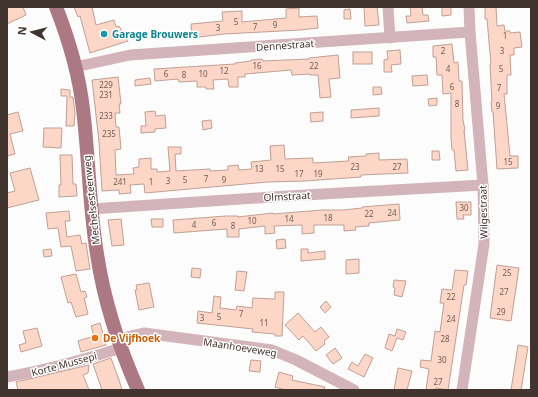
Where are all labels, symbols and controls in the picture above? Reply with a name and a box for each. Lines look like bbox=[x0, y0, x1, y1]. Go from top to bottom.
north arrow bbox=[12, 12, 52, 52]
house number: 5 bbox=[234, 16, 239, 27]
house number: 9 bbox=[273, 19, 278, 30]
house number: 7 bbox=[253, 21, 258, 32]
house number: 3 bbox=[216, 22, 221, 33]
text: N bbox=[14, 25, 30, 36]
place label: Garage Brouwers bbox=[112, 27, 198, 41]
marker: Garage Brouwers bbox=[99, 29, 109, 39]
house number: 1 bbox=[503, 30, 507, 41]
street label: Dennestraat bbox=[256, 36, 315, 54]
house number: 2 bbox=[441, 45, 446, 56]
house number: 3 bbox=[500, 45, 505, 56]
house number: 16 bbox=[252, 60, 262, 71]
house number: 22 bbox=[309, 60, 319, 71]
house number: 4 bbox=[446, 63, 451, 74]
house number: 5 bbox=[499, 63, 504, 74]
house number: 12 bbox=[219, 65, 229, 76]
house number: 6 bbox=[164, 68, 169, 79]
house number: 10 bbox=[198, 68, 208, 79]
house number: 8 bbox=[182, 69, 187, 80]
house number: 229 bbox=[99, 79, 113, 90]
house number: 6 bbox=[450, 81, 455, 92]
house number: 7 bbox=[497, 82, 502, 93]
house number: 231 bbox=[99, 89, 113, 100]
house number: 8 bbox=[455, 98, 460, 109]
house number: 9 bbox=[496, 100, 501, 111]
house number: 233 bbox=[99, 110, 113, 121]
house number: 235 bbox=[102, 128, 116, 139]
street label: Mechelsesteenweg bbox=[79, 155, 103, 245]
house number: 15 bbox=[503, 156, 513, 167]
house number: 23 bbox=[350, 161, 360, 172]
house number: 27 bbox=[392, 161, 402, 172]
house number: 13 bbox=[254, 163, 264, 174]
house number: 15 bbox=[275, 163, 285, 174]
house number: 17 bbox=[294, 168, 304, 179]
house number: 19 bbox=[313, 168, 323, 179]
house number: 7 bbox=[204, 173, 209, 184]
house number: 5 bbox=[183, 174, 188, 185]
house number: 9 bbox=[222, 174, 227, 185]
house number: 3 bbox=[166, 175, 171, 186]
house number: 241 bbox=[113, 176, 127, 187]
house number: 1 bbox=[149, 176, 153, 187]
street label: Wilgestraat bbox=[476, 185, 490, 239]
street label: Olmstraat bbox=[263, 188, 311, 204]
house number: 30 bbox=[459, 202, 469, 213]
house number: 24 bbox=[387, 207, 397, 218]
house number: 22 bbox=[364, 208, 374, 219]
house number: 18 bbox=[323, 212, 333, 223]
house number: 14 bbox=[284, 213, 294, 224]
house number: 10 bbox=[247, 215, 257, 226]
house number: 6 bbox=[212, 217, 217, 228]
house number: 4 bbox=[192, 219, 197, 230]
house number: 8 bbox=[231, 220, 236, 231]
house number: 25 bbox=[502, 267, 512, 278]
house number: 27 bbox=[499, 286, 509, 297]
house number: 22 bbox=[446, 291, 456, 302]
house number: 29 bbox=[496, 306, 506, 317]
house number: 7 bbox=[239, 308, 244, 319]
house number: 5 bbox=[217, 311, 222, 322]
house number: 3 bbox=[200, 312, 205, 323]
house number: 24 bbox=[446, 313, 456, 324]
house number: 11 bbox=[259, 317, 269, 328]
place label: De Vijfhoek bbox=[103, 331, 161, 345]
marker: De Vijfhoek bbox=[90, 333, 100, 343]
house number: 28 bbox=[440, 333, 450, 344]
street label: Maanhoeveweg bbox=[202, 334, 278, 360]
street label: Korte Mussepi bbox=[30, 349, 98, 379]
house number: 30 bbox=[437, 354, 447, 365]
house number: 27 bbox=[433, 376, 443, 387]

